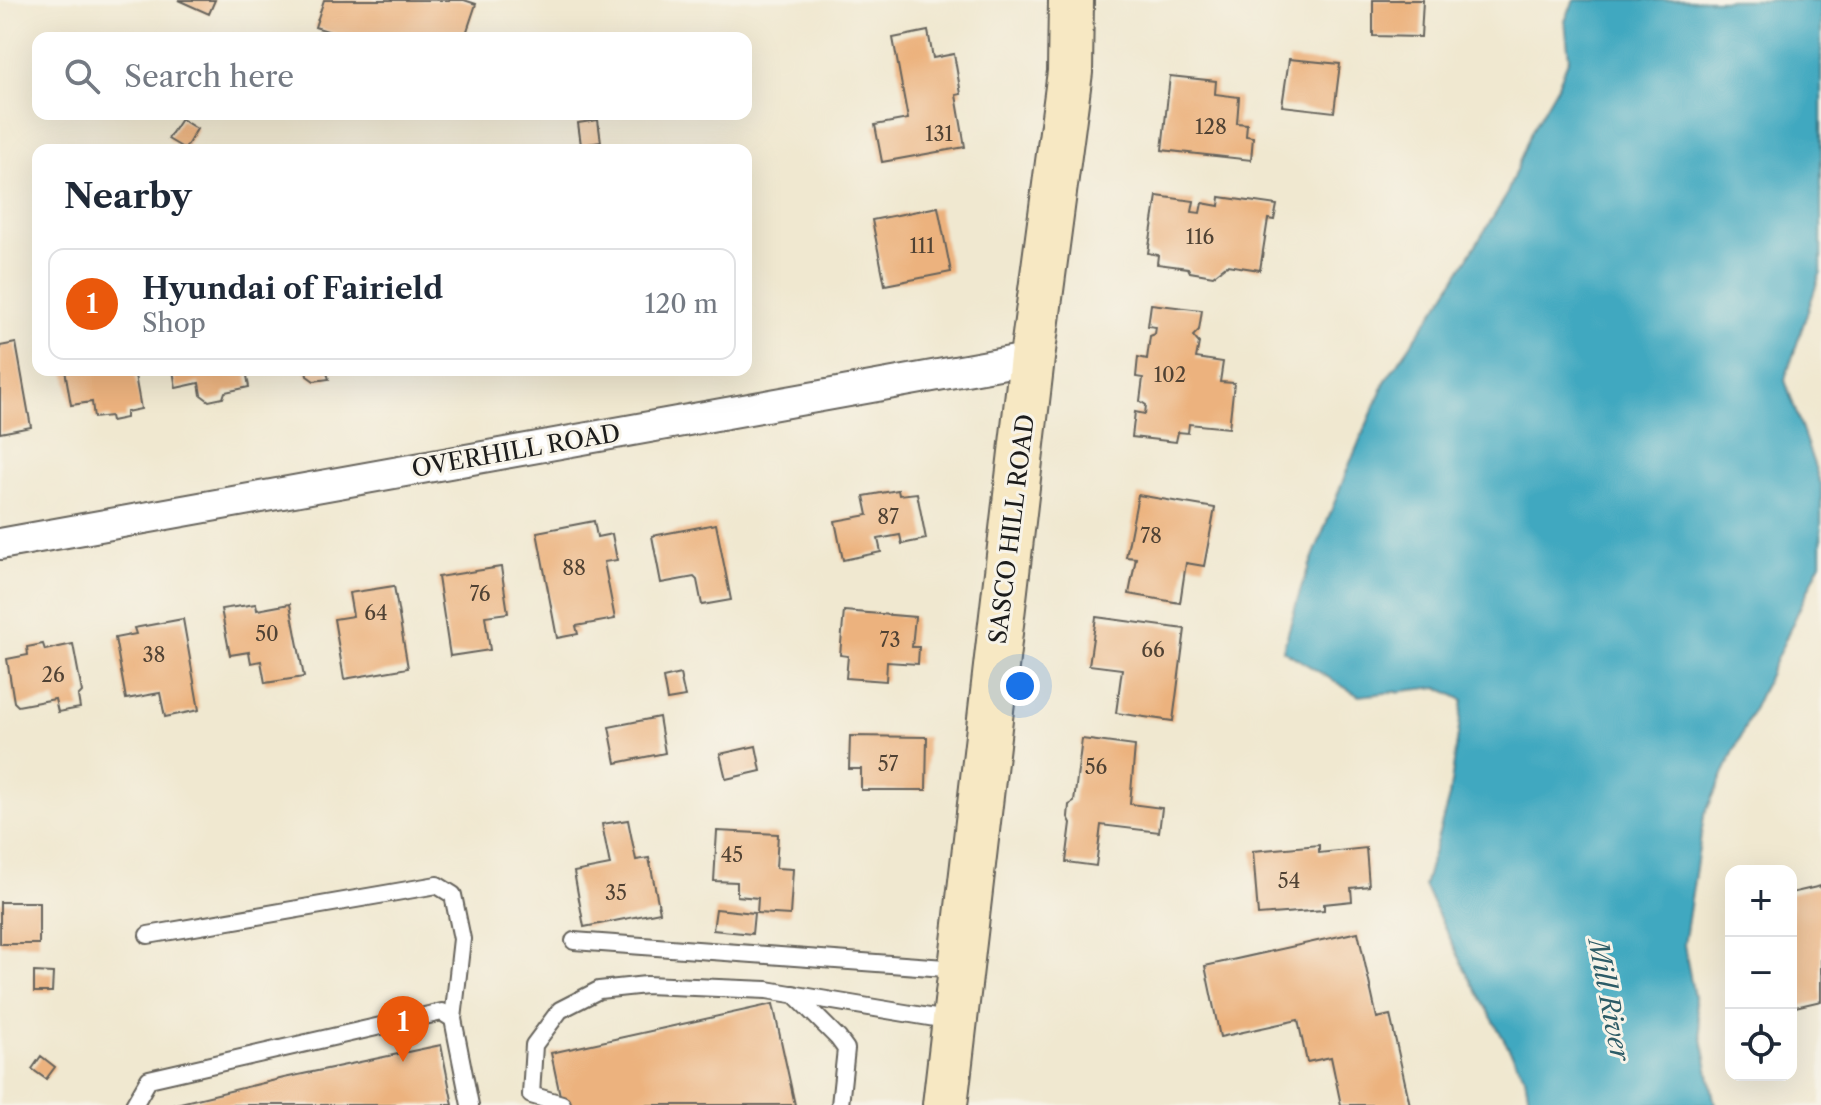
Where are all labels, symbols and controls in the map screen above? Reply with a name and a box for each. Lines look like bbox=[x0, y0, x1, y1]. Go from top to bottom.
search box bbox=[32, 32, 752, 120]
icon: search bbox=[60, 54, 104, 98]
text: Search here bbox=[124, 58, 294, 95]
house number: 128 bbox=[1195, 115, 1227, 139]
house number: 131 bbox=[925, 122, 953, 146]
text: Nearby bbox=[64, 175, 192, 217]
house number: 116 bbox=[1186, 225, 1214, 249]
house number: 111 bbox=[909, 234, 935, 258]
text: Hyundai of Fairield bbox=[142, 270, 443, 307]
text: 1 bbox=[86, 288, 98, 320]
text: 120 m bbox=[644, 288, 718, 320]
text: Shop bbox=[142, 307, 206, 339]
house number: 102 bbox=[1154, 363, 1186, 387]
street label: SASCO HILL ROAD bbox=[983, 412, 1040, 646]
street label: OVERHILL ROAD bbox=[409, 418, 622, 483]
house number: 87 bbox=[877, 505, 899, 529]
house number: 78 bbox=[1140, 524, 1162, 548]
house number: 88 bbox=[562, 556, 586, 580]
house number: 76 bbox=[469, 582, 491, 606]
house number: 64 bbox=[364, 601, 388, 625]
house number: 50 bbox=[255, 622, 279, 646]
house number: 73 bbox=[880, 628, 900, 652]
house number: 66 bbox=[1141, 638, 1165, 662]
house number: 38 bbox=[143, 643, 165, 667]
house number: 26 bbox=[41, 663, 65, 687]
your location bbox=[1000, 666, 1040, 706]
house number: 57 bbox=[878, 752, 899, 776]
house number: 56 bbox=[1085, 755, 1107, 779]
house number: 45 bbox=[721, 843, 743, 867]
map controls bbox=[1725, 865, 1797, 1081]
button: + bbox=[1725, 865, 1797, 937]
house number: 54 bbox=[1278, 869, 1300, 893]
house number: 35 bbox=[605, 881, 627, 905]
water label: Mill River bbox=[1581, 933, 1637, 1066]
button: − bbox=[1725, 937, 1797, 1009]
pin: 1 bbox=[377, 996, 429, 1062]
button: locate bbox=[1725, 1009, 1797, 1081]

